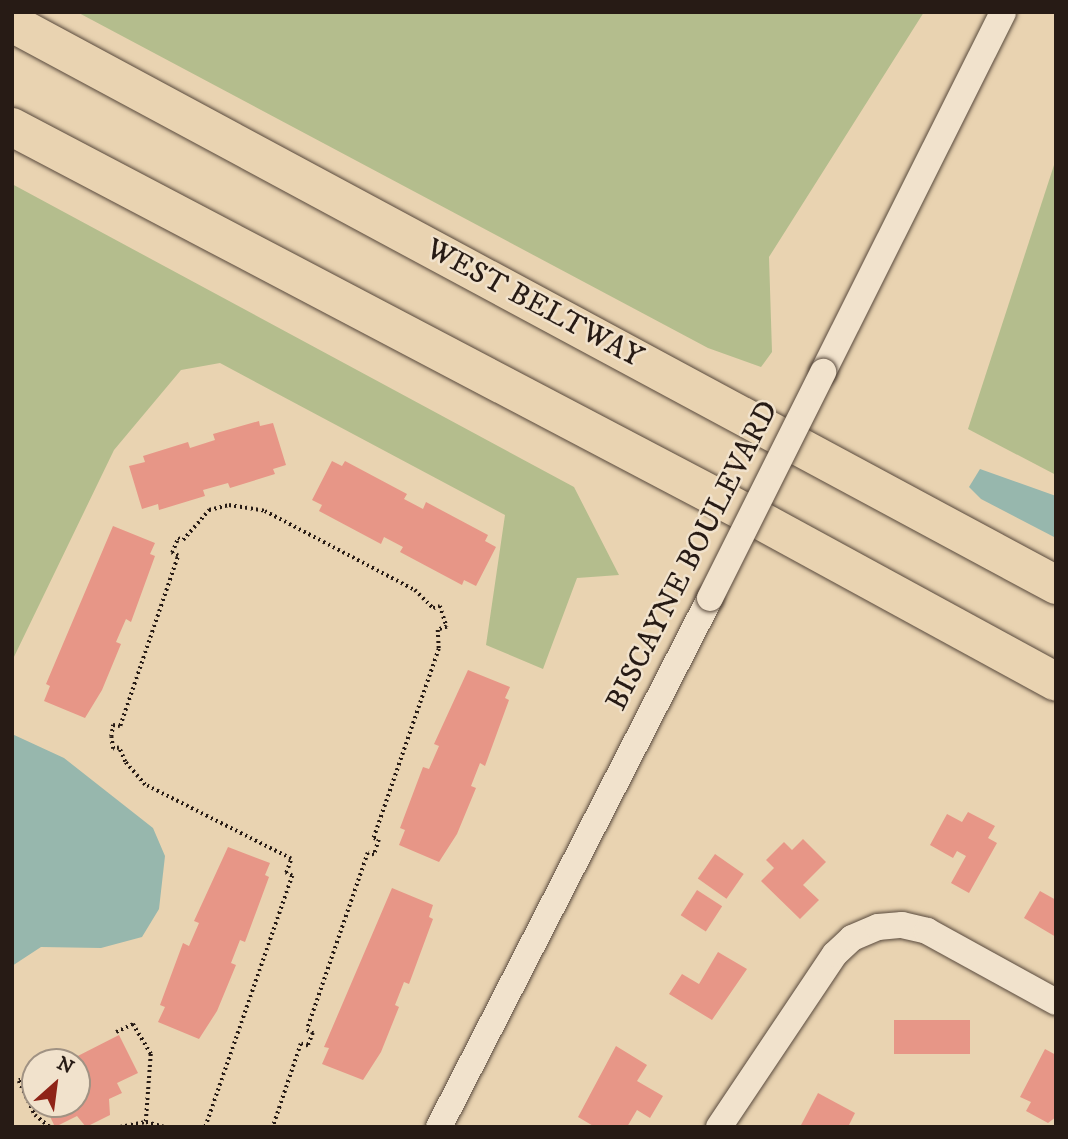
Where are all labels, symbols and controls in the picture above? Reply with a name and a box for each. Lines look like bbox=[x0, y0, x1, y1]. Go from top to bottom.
street label: WEST BELTWAY bbox=[420, 232, 648, 376]
street label: BISCAYNE BOULEVARD bbox=[599, 395, 787, 717]
north arrow bbox=[21, 1048, 91, 1118]
text: N bbox=[53, 1052, 77, 1080]

